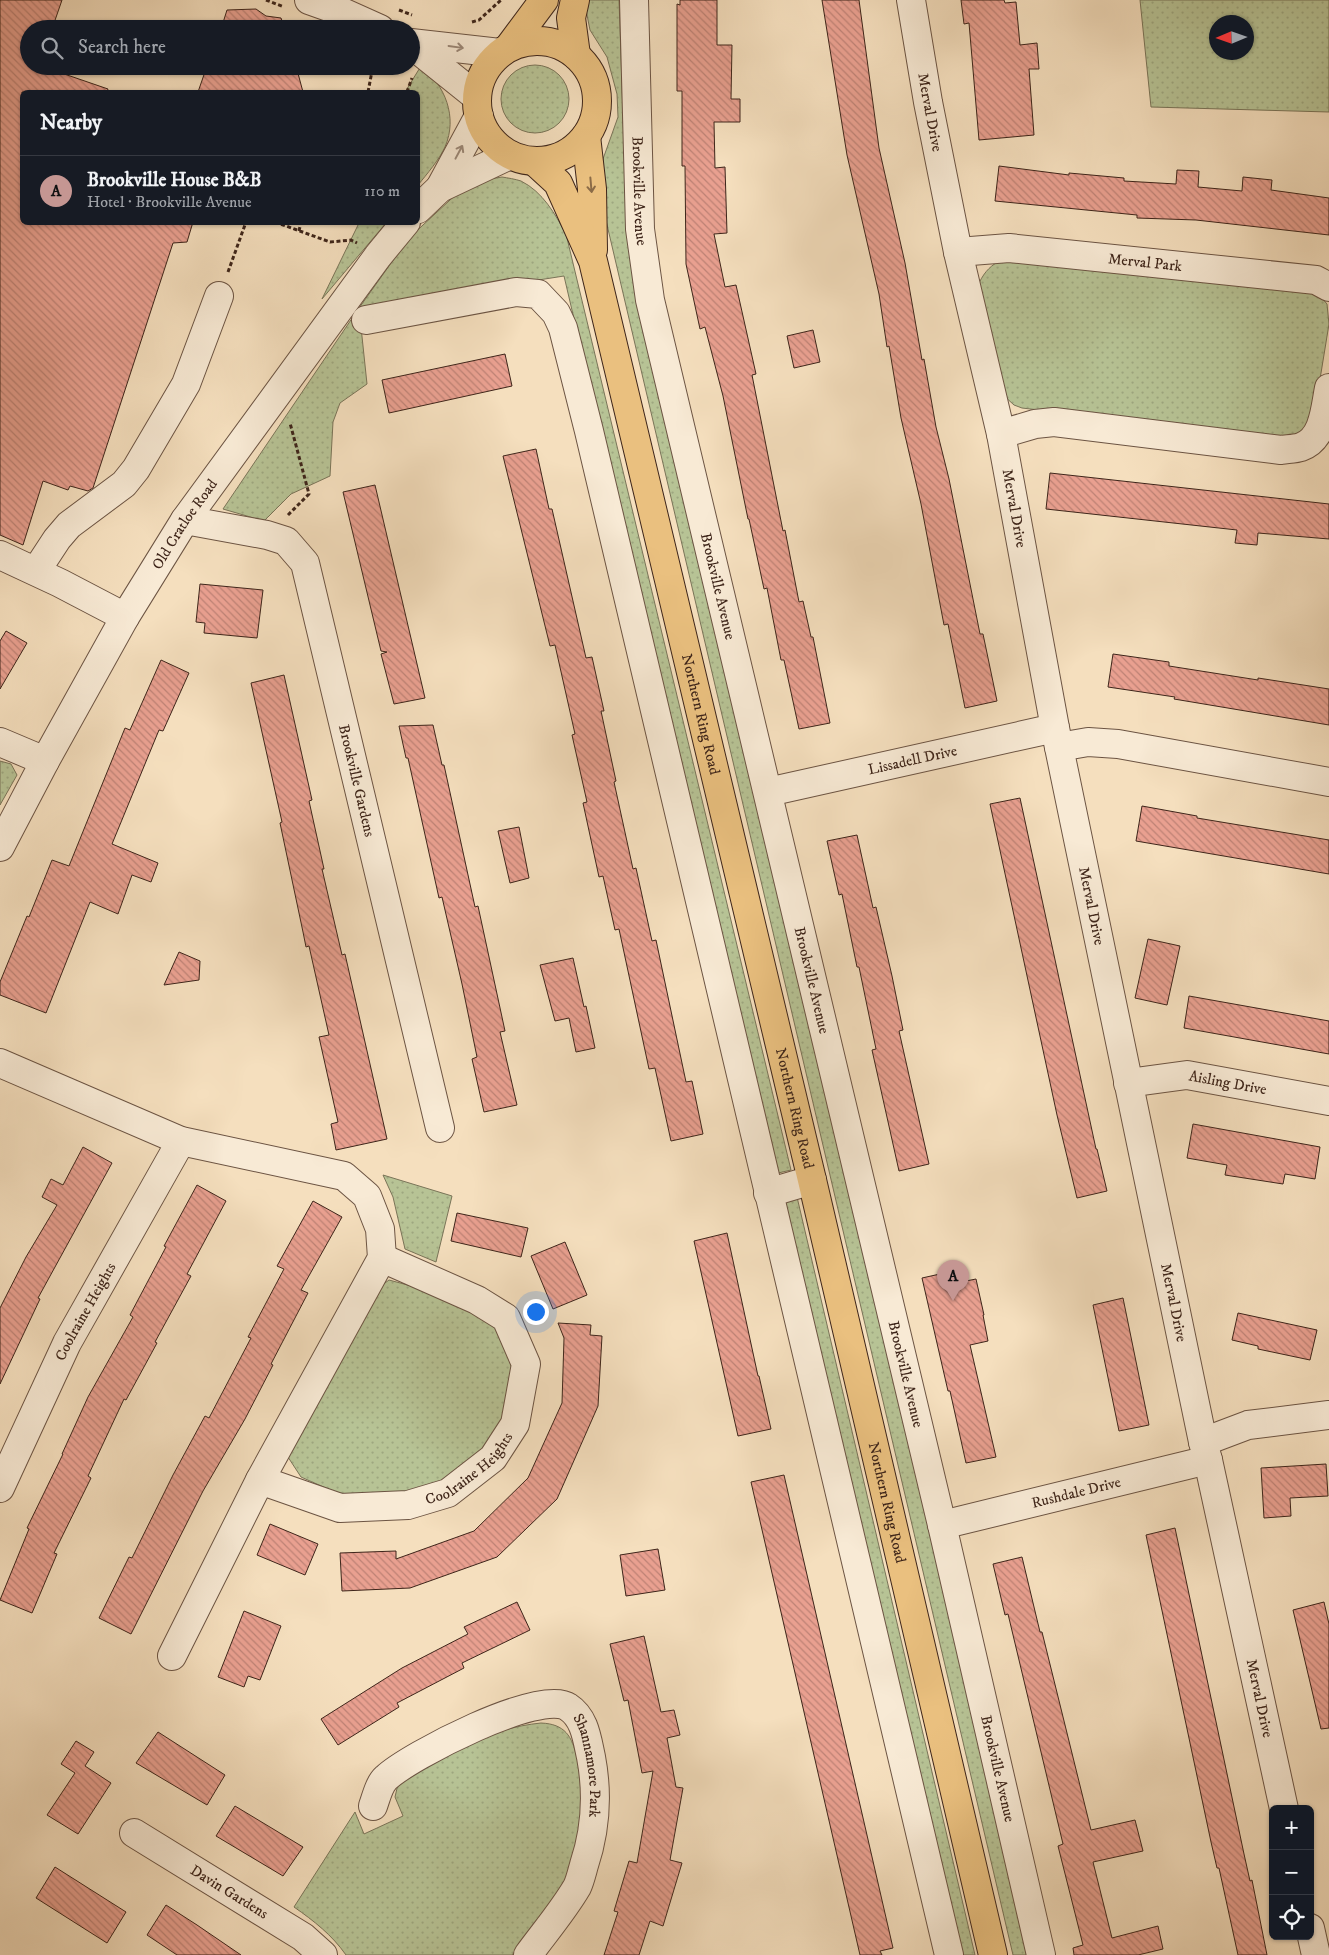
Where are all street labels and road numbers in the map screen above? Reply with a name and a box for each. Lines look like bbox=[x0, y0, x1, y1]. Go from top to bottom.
street label: Merval Drive bbox=[914, 72, 947, 153]
street label: Brookville Avenue bbox=[628, 136, 652, 247]
street label: Merval Park bbox=[1107, 249, 1184, 276]
street label: Merval Drive bbox=[998, 467, 1031, 549]
street label: Old Cratloe Road bbox=[147, 475, 222, 573]
street label: Brookville Avenue bbox=[696, 531, 740, 642]
street label: Northern Ring Road bbox=[677, 652, 725, 777]
street label: Brookville Gardens bbox=[334, 722, 380, 839]
street label: Lissadell Drive bbox=[866, 741, 959, 779]
street label: Merval Drive bbox=[1074, 865, 1109, 947]
street label: Brookville Avenue bbox=[790, 925, 834, 1035]
street label: Northern Ring Road bbox=[771, 1046, 819, 1171]
street label: Aisling Drive bbox=[1187, 1066, 1268, 1099]
street label: Coolraine Heights bbox=[51, 1259, 120, 1364]
street label: Merval Drive bbox=[1157, 1262, 1191, 1343]
street label: Brookville Avenue bbox=[884, 1319, 928, 1429]
street label: Coolraine Heights bbox=[423, 1428, 517, 1509]
street label: Northern Ring Road bbox=[864, 1440, 911, 1565]
street label: Rushdale Drive bbox=[1029, 1472, 1123, 1512]
street label: Merval Drive bbox=[1242, 1657, 1278, 1739]
street label: Shannamore Park bbox=[569, 1710, 605, 1819]
street label: Brookville Avenue bbox=[977, 1713, 1020, 1824]
street label: Davin Gardens bbox=[187, 1861, 272, 1923]

